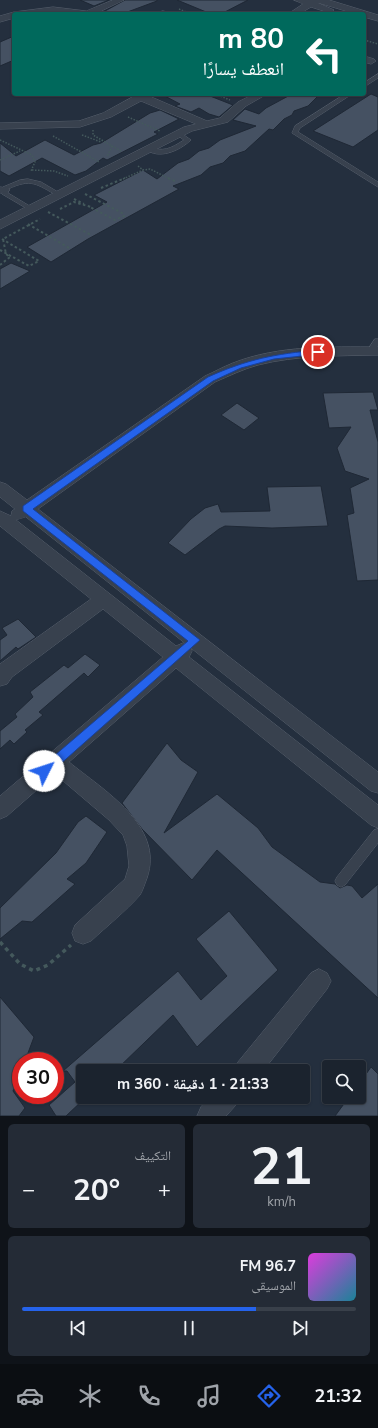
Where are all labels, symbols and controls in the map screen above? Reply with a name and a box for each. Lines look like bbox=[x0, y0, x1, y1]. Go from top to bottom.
text: 80 m bbox=[218, 20, 284, 58]
icon: left bbox=[298, 28, 350, 80]
text: انعطف يسارًا bbox=[203, 57, 284, 81]
pin bbox=[301, 335, 335, 369]
icon: arrive bbox=[307, 341, 329, 363]
position arrow bbox=[23, 750, 65, 792]
speed limit sign: 30 bbox=[12, 1052, 64, 1104]
map controls bbox=[322, 1060, 366, 1104]
button: search bbox=[322, 1060, 366, 1104]
text: 21:33 · 1 دقيقة · 360 m bbox=[117, 1074, 269, 1094]
text: 21 bbox=[250, 1131, 313, 1202]
text: التكييف bbox=[135, 1147, 171, 1165]
text: 20° bbox=[73, 1170, 120, 1211]
text: − bbox=[22, 1175, 35, 1205]
text: + bbox=[158, 1175, 171, 1205]
text: km/h bbox=[267, 1193, 296, 1211]
text: 96.7 FM bbox=[240, 1256, 296, 1276]
text: الموسيقى bbox=[252, 1277, 296, 1295]
icon: previous bbox=[67, 1317, 89, 1339]
icon: pause bbox=[178, 1317, 200, 1339]
icon: next bbox=[289, 1317, 311, 1339]
icon: car bbox=[16, 1382, 44, 1410]
icon: climate bbox=[76, 1382, 104, 1410]
icon: phone bbox=[135, 1382, 163, 1410]
icon: music bbox=[195, 1382, 223, 1410]
icon: directions bbox=[255, 1382, 283, 1410]
text: 21:32 bbox=[314, 1384, 362, 1408]

